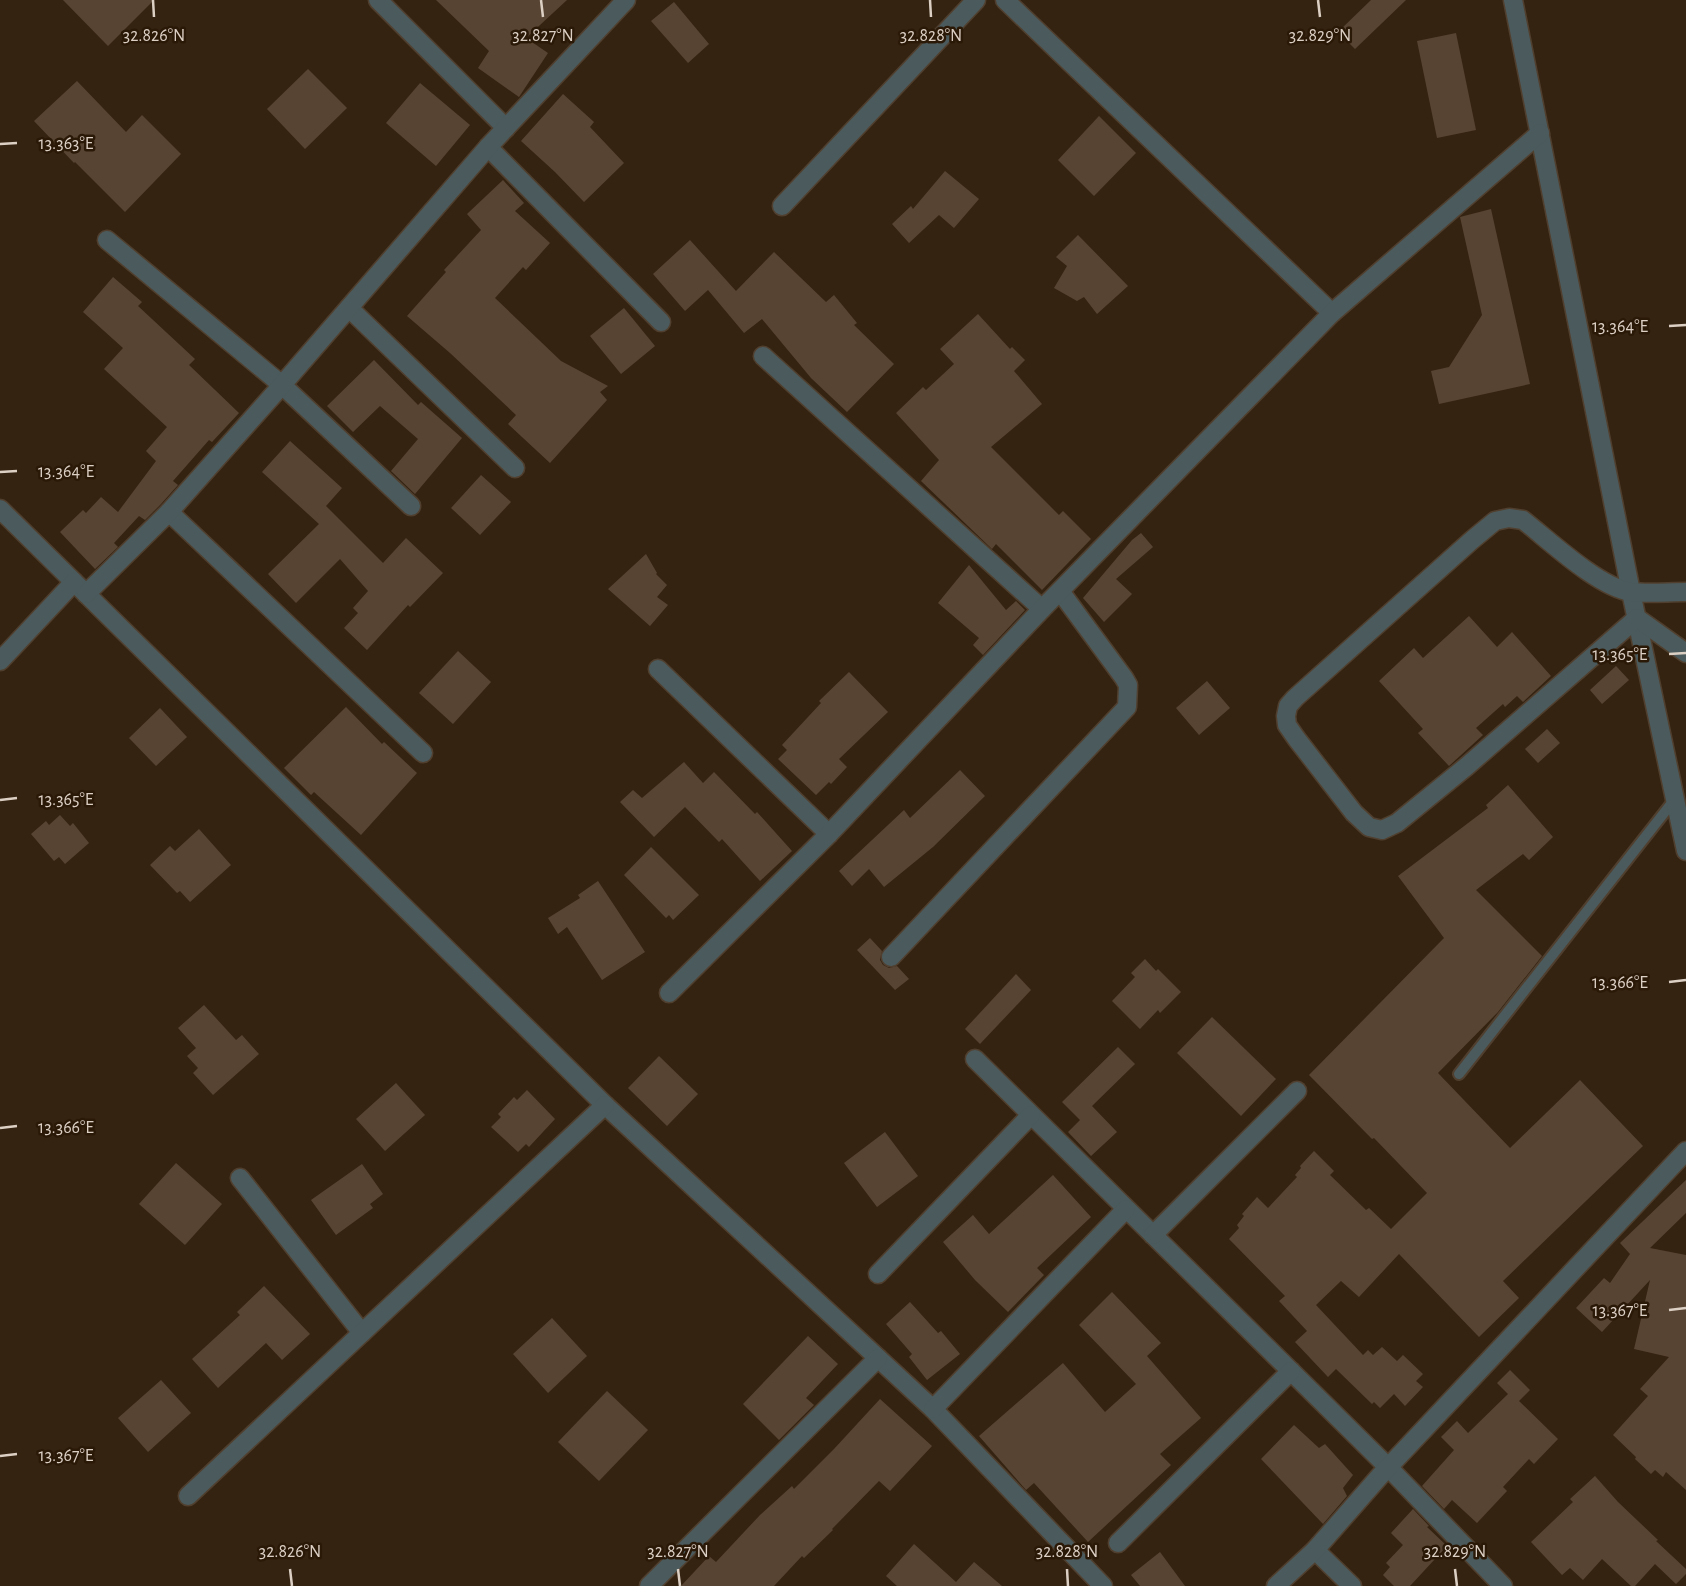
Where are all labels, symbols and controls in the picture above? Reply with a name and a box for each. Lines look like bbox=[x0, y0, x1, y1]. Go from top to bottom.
text: 32.826°N bbox=[123, 27, 185, 45]
text: 32.827°N bbox=[512, 27, 574, 45]
text: 32.828°N bbox=[900, 27, 962, 45]
text: 32.829°N bbox=[1289, 27, 1351, 45]
text: 13.363°E bbox=[39, 135, 94, 153]
text: 13.364°E bbox=[1592, 318, 1648, 336]
text: 13.364°E bbox=[38, 463, 94, 481]
text: 13.365°E bbox=[1592, 646, 1648, 664]
text: 13.365°E bbox=[38, 791, 94, 809]
text: 13.366°E bbox=[1592, 974, 1648, 992]
text: 13.366°E bbox=[38, 1119, 94, 1137]
text: 13.367°E bbox=[1592, 1302, 1648, 1320]
text: 13.367°E bbox=[38, 1447, 94, 1465]
text: 32.826°N bbox=[259, 1543, 321, 1561]
text: 32.827°N bbox=[647, 1543, 709, 1561]
text: 32.828°N bbox=[1036, 1543, 1098, 1561]
text: 32.829°N bbox=[1424, 1543, 1486, 1561]

